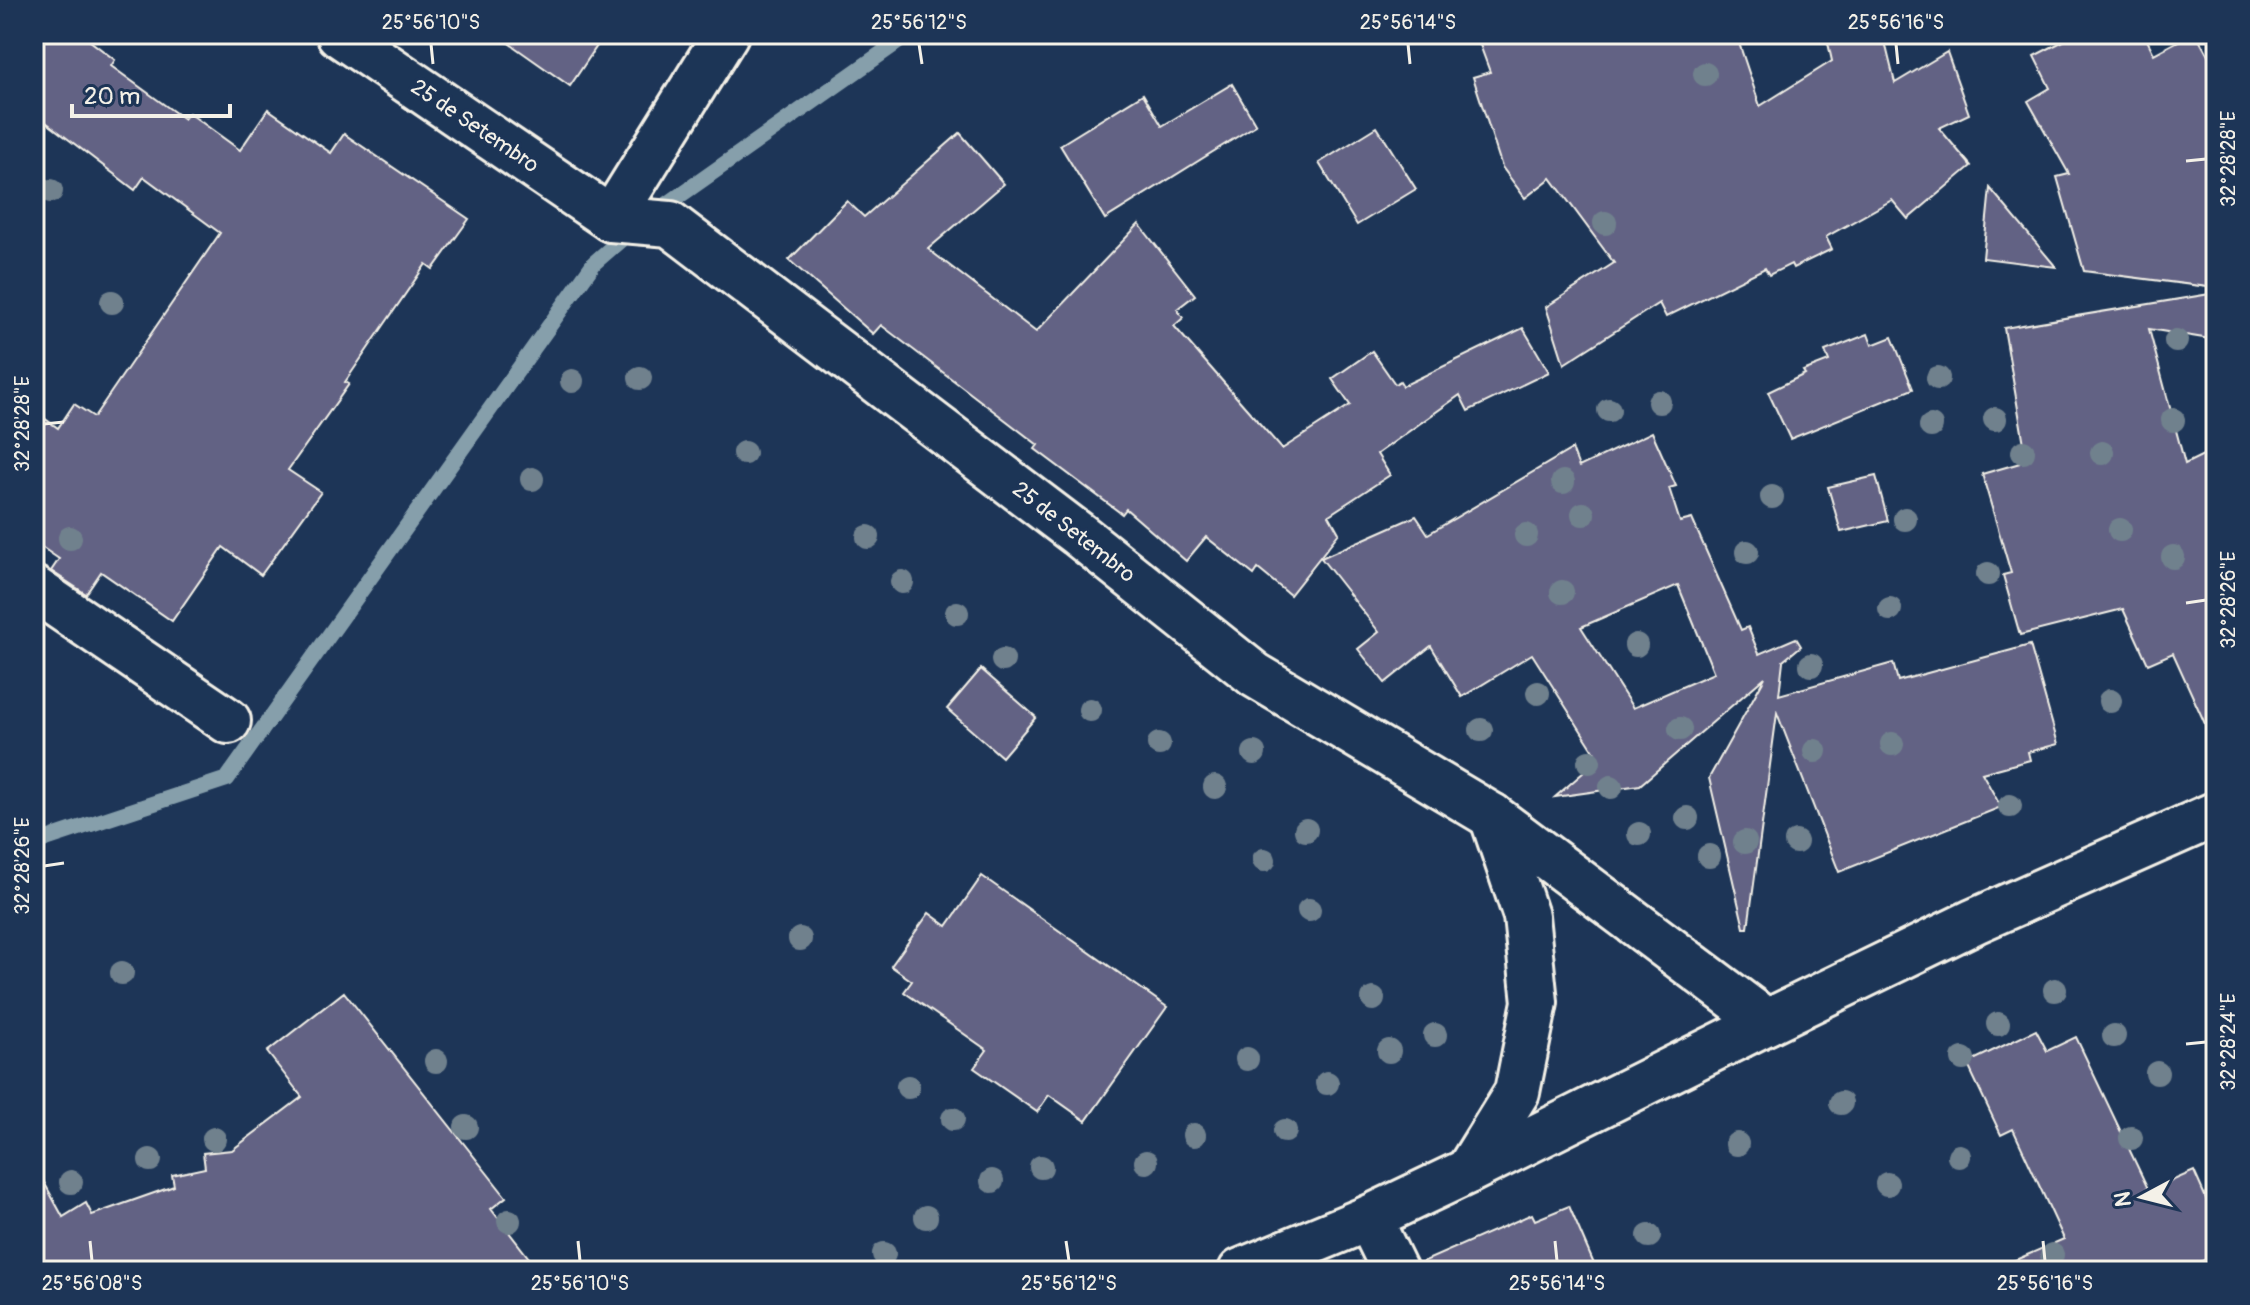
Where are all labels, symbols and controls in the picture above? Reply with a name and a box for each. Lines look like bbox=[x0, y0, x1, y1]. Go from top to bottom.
text: 25°56'10"S bbox=[382, 10, 480, 35]
text: 25°56'12"S bbox=[871, 10, 967, 35]
text: 25°56'14"S bbox=[1360, 10, 1456, 35]
text: 25°56'16"S bbox=[1848, 10, 1944, 35]
scale bar bbox=[72, 68, 230, 118]
street label: 25 de Setembro bbox=[406, 73, 544, 179]
text: 20 m bbox=[84, 82, 140, 111]
text: 32°28'28"E bbox=[2216, 111, 2241, 207]
text: 32°28'28"E bbox=[10, 376, 35, 472]
street label: 25 de Setembro bbox=[1007, 475, 1141, 589]
text: 32°28'26"E bbox=[2216, 551, 2241, 649]
text: 32°28'26"E bbox=[10, 817, 35, 915]
text: 32°28'24"E bbox=[2216, 993, 2241, 1091]
north arrow bbox=[2102, 1157, 2182, 1237]
text: N bbox=[2108, 1190, 2138, 1208]
text: 25°56'08"S bbox=[42, 1271, 142, 1296]
text: 25°56'10"S bbox=[531, 1271, 629, 1296]
text: 25°56'12"S bbox=[1021, 1271, 1117, 1296]
text: 25°56'14"S bbox=[1509, 1271, 1605, 1296]
text: 25°56'16"S bbox=[1997, 1271, 2093, 1296]

